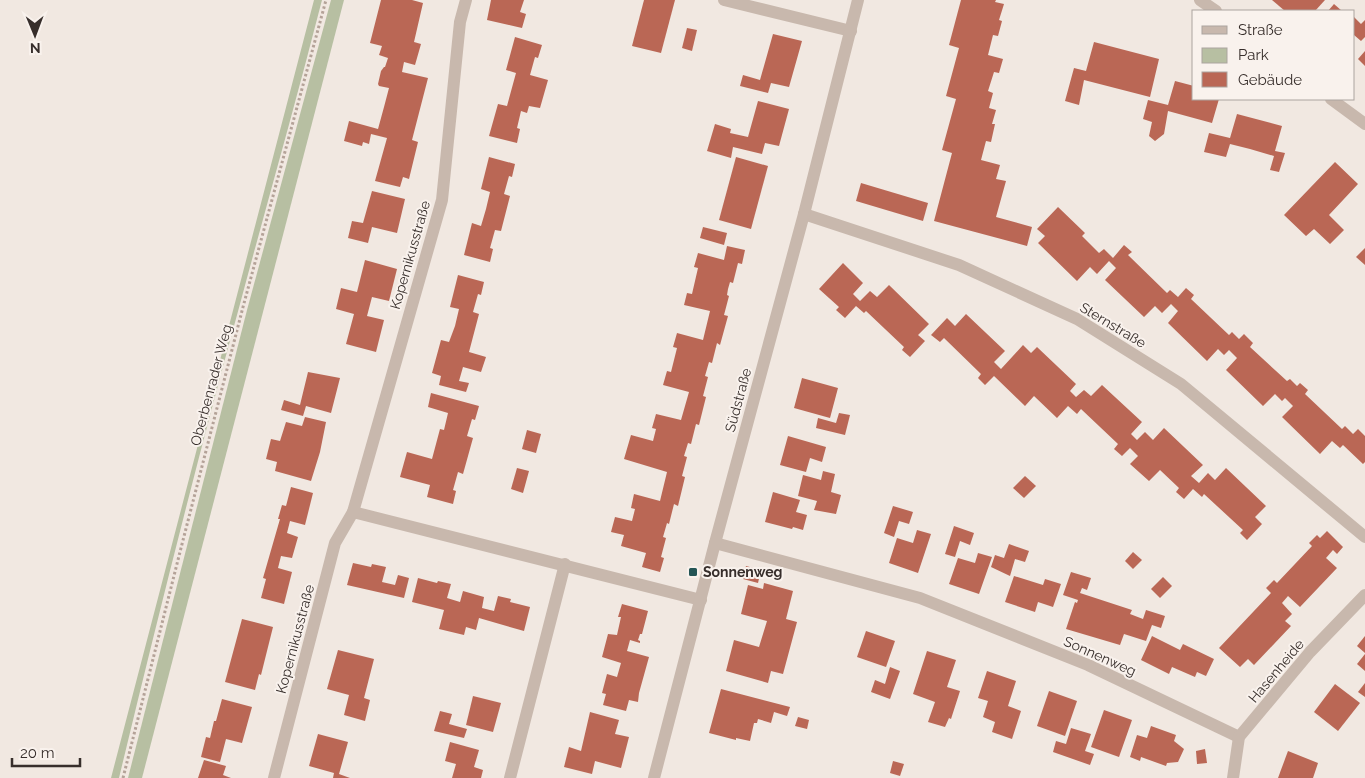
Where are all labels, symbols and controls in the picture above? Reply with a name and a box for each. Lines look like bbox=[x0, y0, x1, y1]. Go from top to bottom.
north arrow bbox=[10, 10, 60, 60]
legend bbox=[1192, 10, 1355, 100]
text: Straße bbox=[1238, 21, 1283, 39]
text: N bbox=[30, 40, 41, 56]
text: Park bbox=[1238, 46, 1269, 64]
text: Gebäude bbox=[1238, 71, 1302, 89]
street label: Kopernikusstraße bbox=[387, 199, 433, 311]
street label: Sternstraße bbox=[1077, 299, 1149, 351]
street label: Oberbenrader Weg bbox=[187, 323, 235, 447]
street label: Südstraße bbox=[722, 366, 754, 434]
place label: Sonnenweg bbox=[703, 564, 783, 580]
marker: Sonnenweg bbox=[687, 566, 699, 578]
street label: Kopernikusstraße bbox=[273, 583, 317, 695]
street label: Sonnenweg bbox=[1061, 633, 1139, 679]
street label: Hasenheide bbox=[1245, 636, 1307, 706]
scale bar bbox=[12, 736, 80, 768]
text: 20 m bbox=[20, 744, 55, 762]

